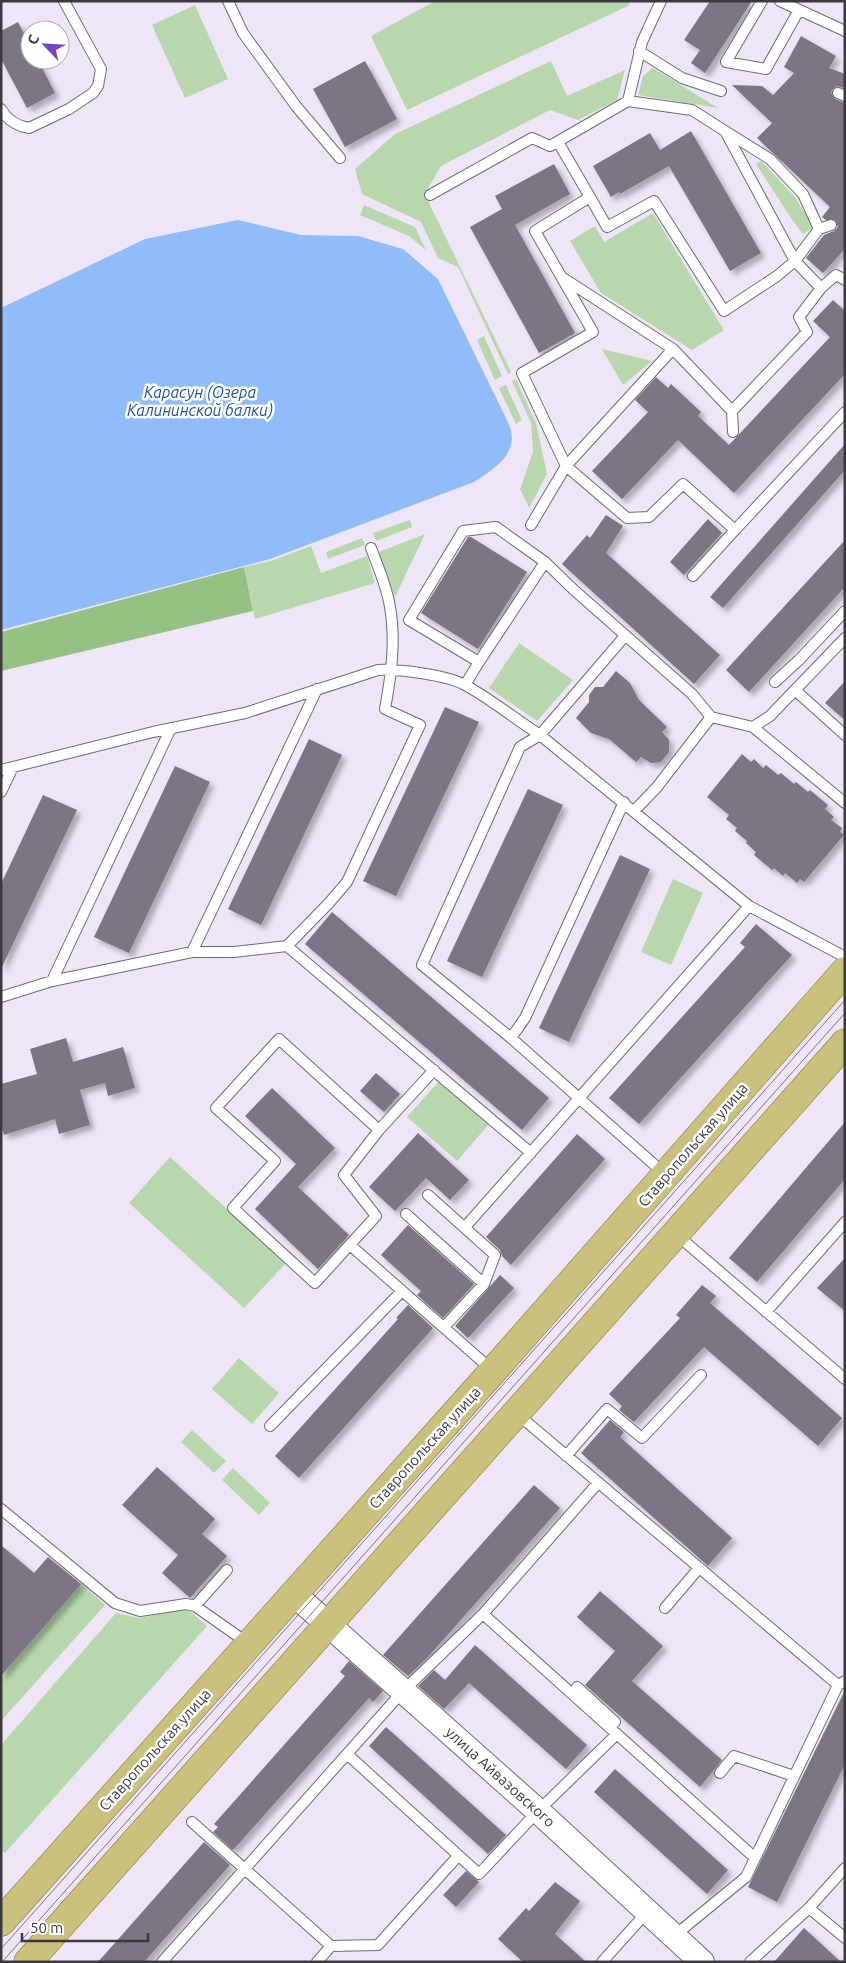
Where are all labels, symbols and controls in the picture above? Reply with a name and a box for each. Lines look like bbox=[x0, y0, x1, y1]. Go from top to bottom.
north arrow bbox=[20, 20, 70, 70]
text: С bbox=[24, 32, 42, 47]
water label: Карасун (Озера Калининской балки) bbox=[127, 383, 273, 420]
street label: Ставропольская улица bbox=[634, 1079, 751, 1210]
street label: Ставропольская улица bbox=[365, 1383, 484, 1512]
street label: Ставропольская улица bbox=[95, 1685, 214, 1814]
street label: улица Айвазовского bbox=[442, 1723, 559, 1830]
scale bar bbox=[22, 1910, 149, 1942]
text: 50 m bbox=[30, 1919, 63, 1936]

